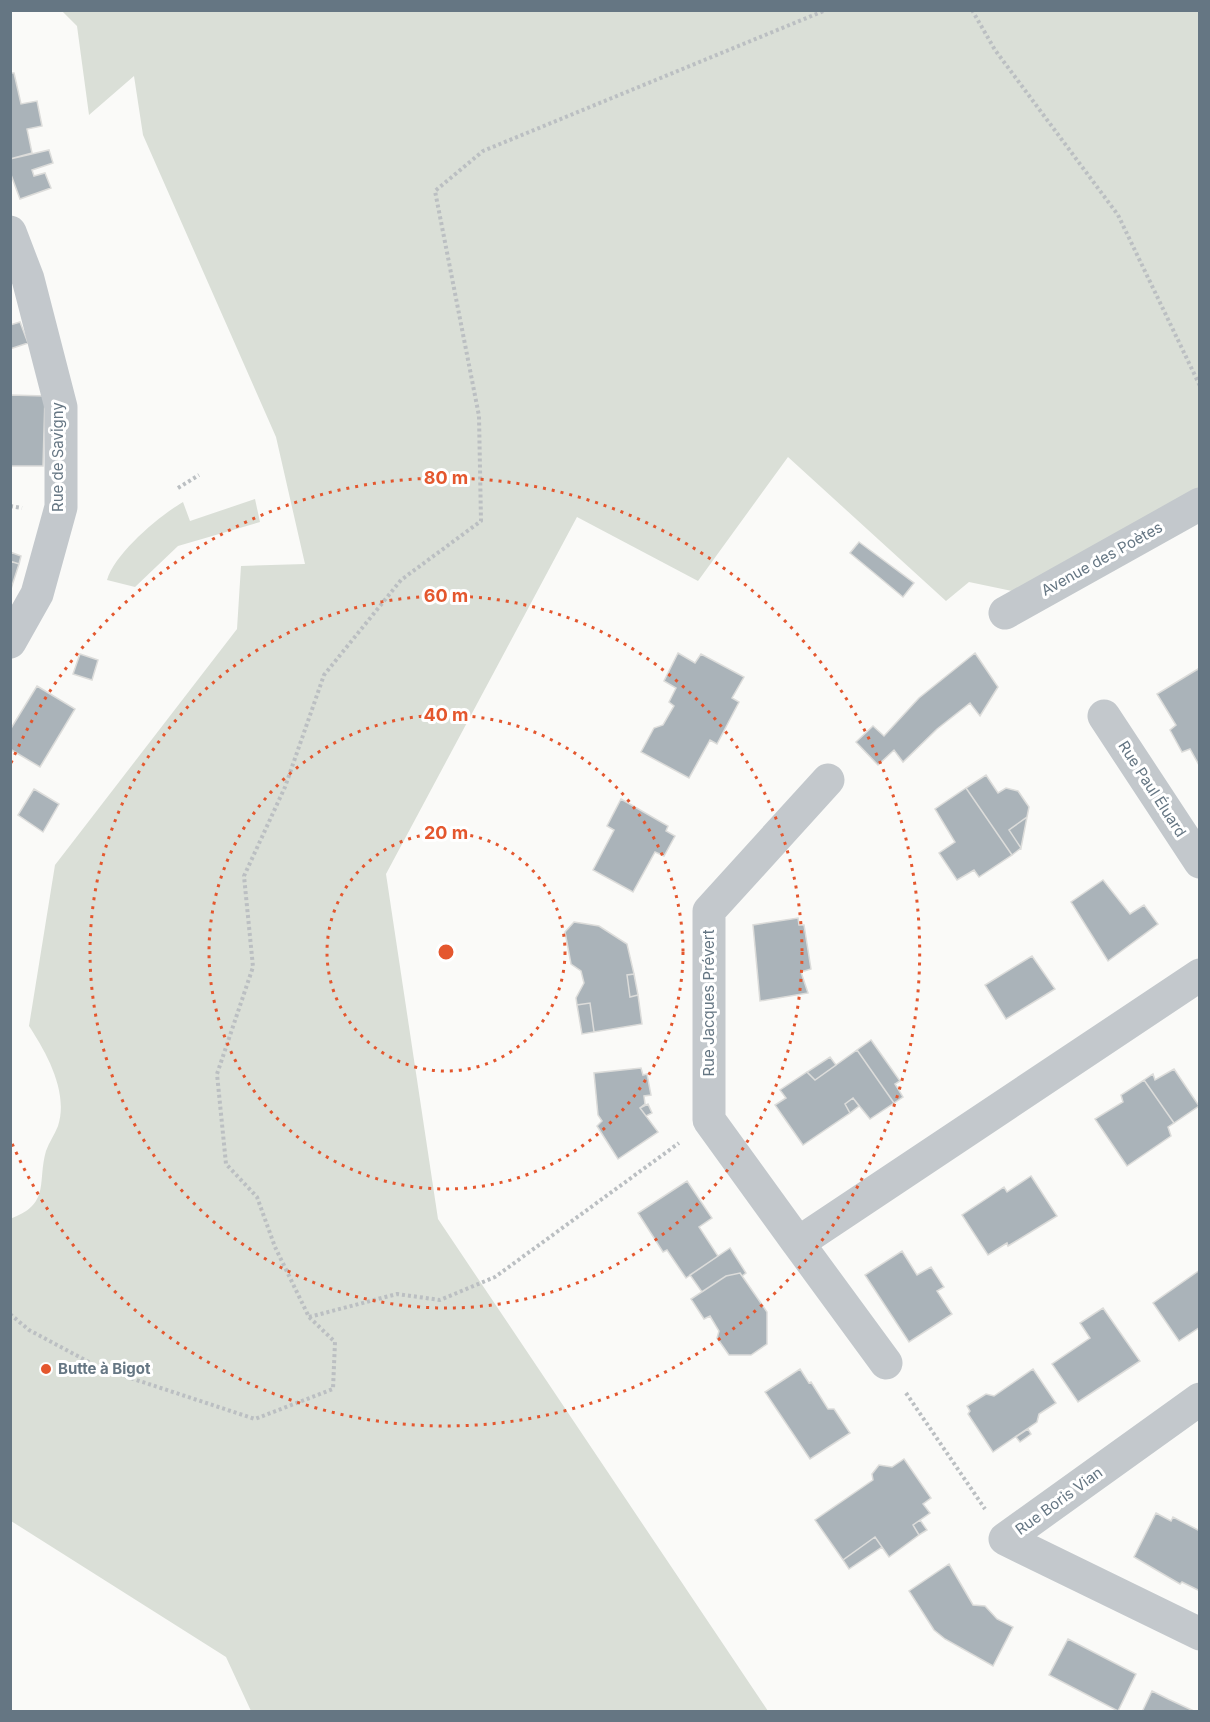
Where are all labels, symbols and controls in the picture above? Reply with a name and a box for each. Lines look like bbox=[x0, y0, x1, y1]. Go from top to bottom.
street label: Rue de Savigny bbox=[48, 402, 67, 512]
text: 80 m bbox=[424, 467, 468, 488]
street label: Avenue des Poètes bbox=[1038, 517, 1166, 600]
text: 60 m bbox=[424, 585, 468, 606]
text: 40 m bbox=[424, 704, 469, 725]
street label: Rue Paul Éluard bbox=[1114, 737, 1191, 840]
text: 20 m bbox=[424, 822, 468, 843]
street label: Rue Jacques Prévert bbox=[699, 929, 718, 1077]
centre of rings bbox=[436, 942, 456, 962]
place label: Butte à Bigot bbox=[58, 1359, 151, 1378]
marker: Butte à Bigot bbox=[39, 1362, 53, 1376]
street label: Rue Boris Vian bbox=[1011, 1463, 1106, 1539]

